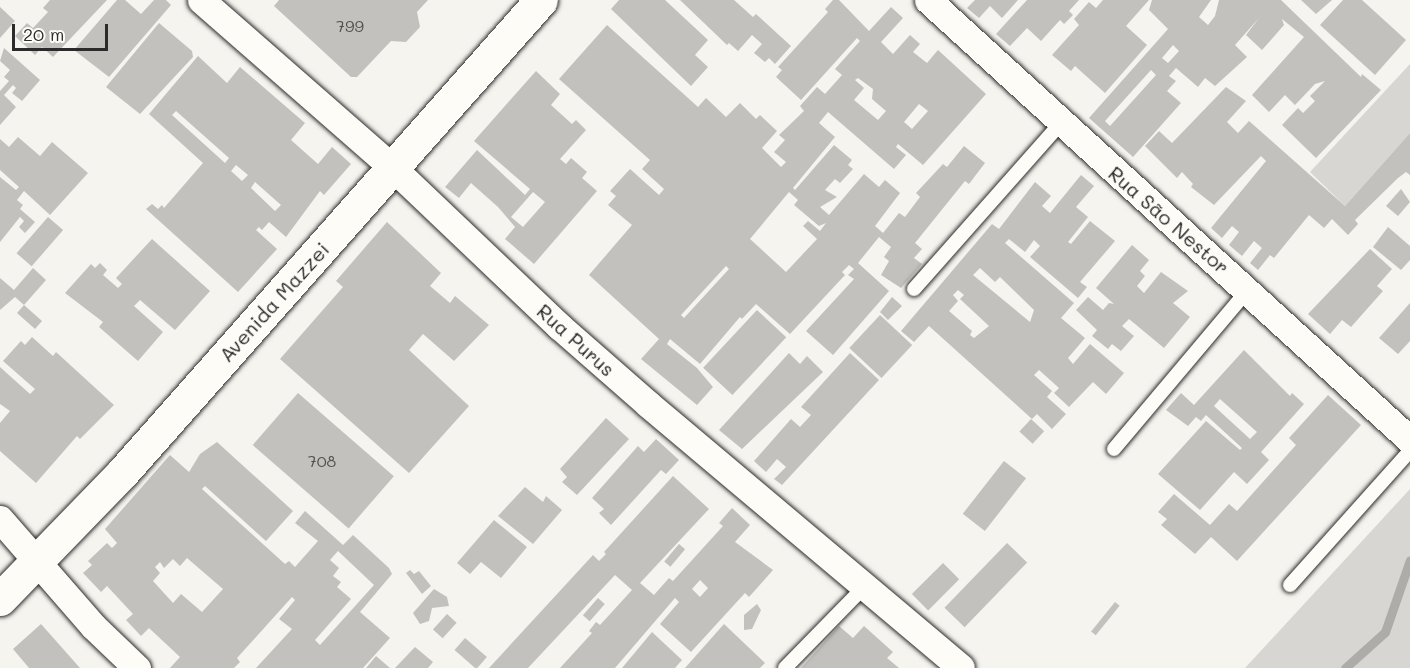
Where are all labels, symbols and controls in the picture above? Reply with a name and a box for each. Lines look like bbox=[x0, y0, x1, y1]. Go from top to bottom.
scale bar bbox=[15, 12, 111, 50]
house number: 799 bbox=[336, 16, 364, 36]
text: 20 m bbox=[23, 22, 64, 46]
street label: Rua São Nestor bbox=[1104, 161, 1234, 279]
street label: Avenida Mazzei bbox=[214, 237, 334, 367]
street label: Rua Purus bbox=[532, 299, 620, 381]
house number: 708 bbox=[308, 451, 336, 471]

